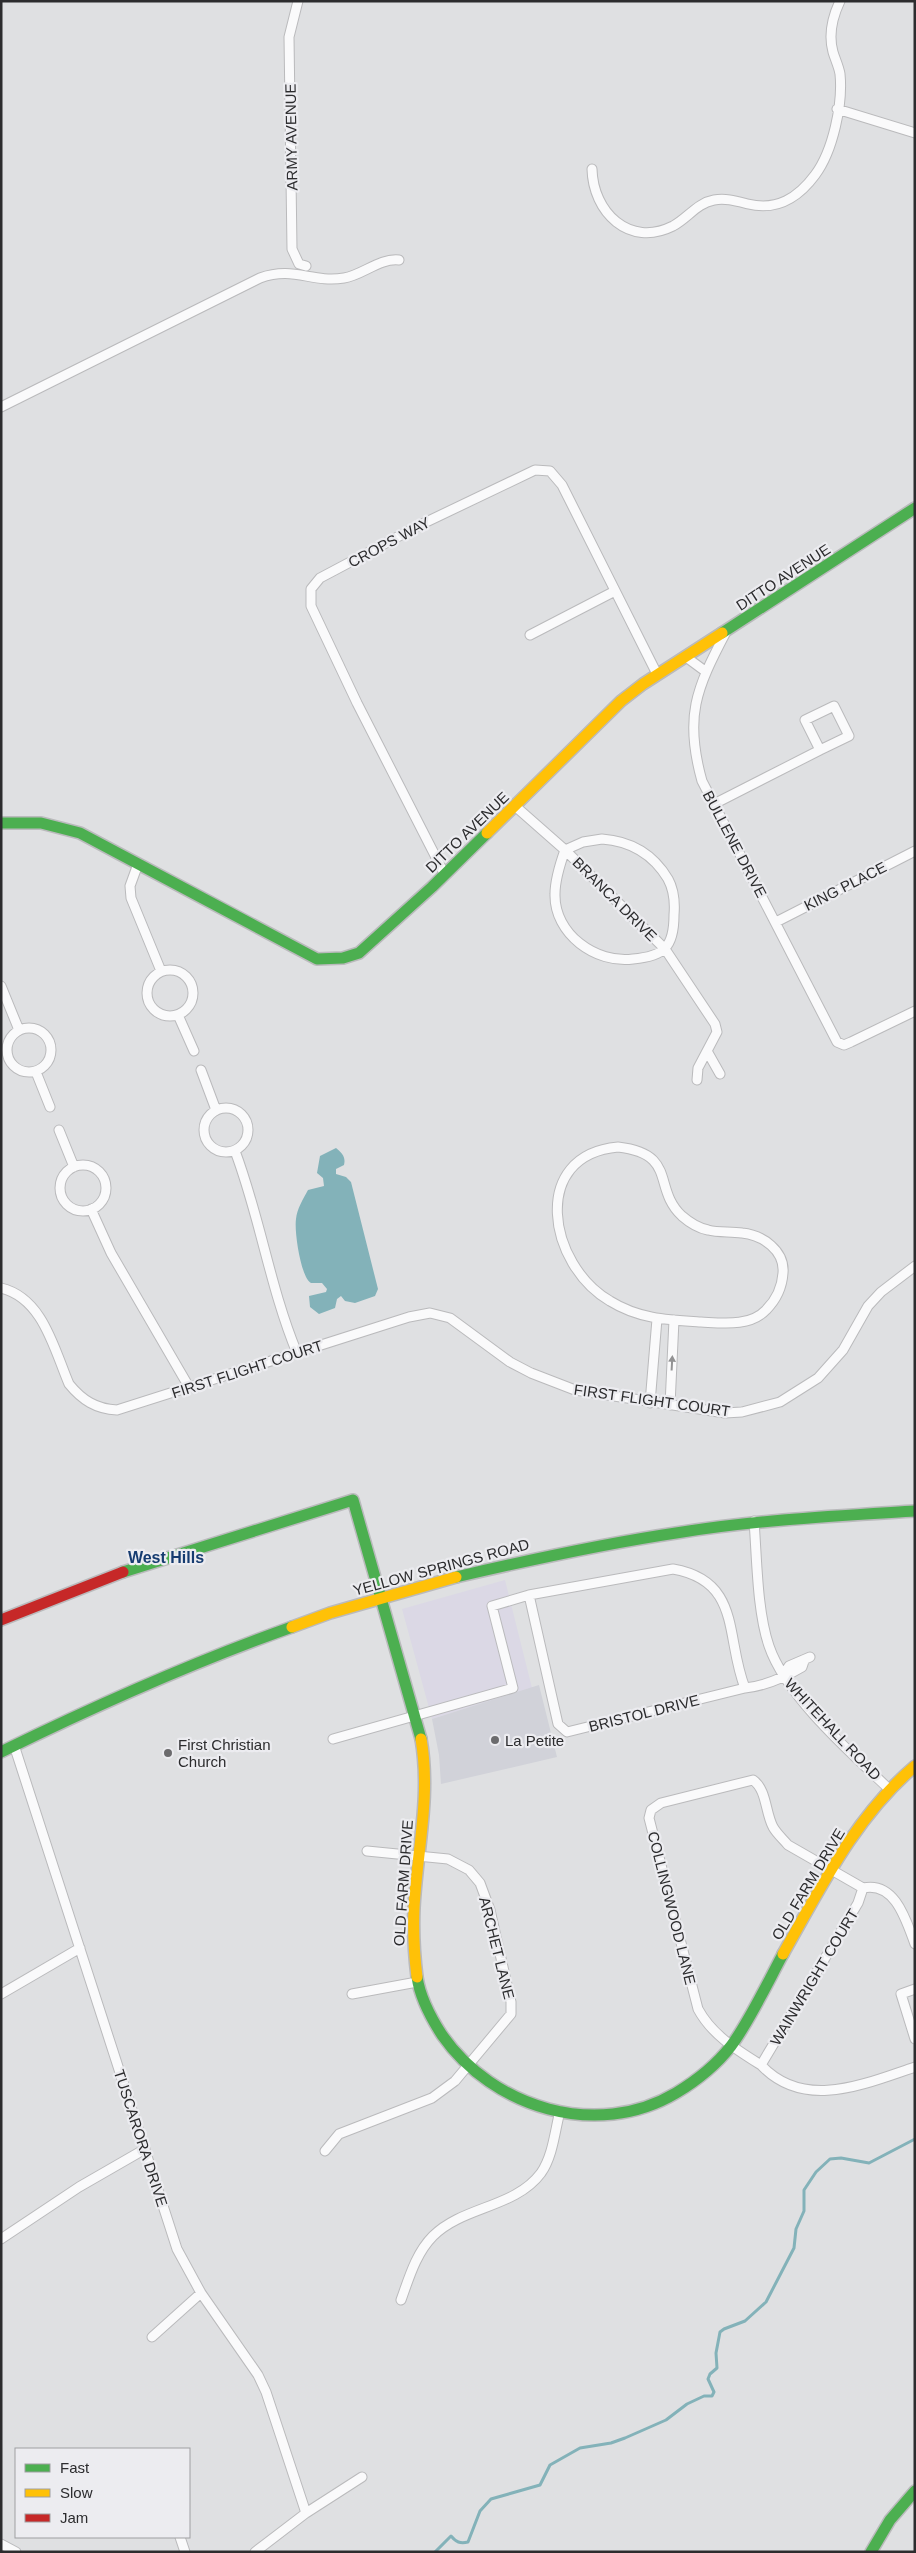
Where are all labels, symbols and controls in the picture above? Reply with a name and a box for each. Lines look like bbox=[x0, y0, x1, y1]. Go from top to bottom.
street label: ARMY AVENUE bbox=[282, 83, 300, 191]
street label: CROPS WAY bbox=[345, 513, 433, 571]
street label: DITTO AVENUE bbox=[733, 540, 833, 614]
street label: DITTO AVENUE bbox=[422, 788, 512, 876]
street label: BULLENE DRIVE bbox=[700, 788, 770, 900]
street label: BRANCA DRIVE bbox=[569, 853, 661, 945]
street label: KING PLACE bbox=[801, 858, 889, 914]
street label: FIRST FLIGHT COURT bbox=[169, 1337, 325, 1401]
one-way arrow bbox=[668, 1354, 676, 1370]
street label: FIRST FLIGHT COURT bbox=[573, 1381, 731, 1419]
street label: YELLOW SPRINGS ROAD bbox=[351, 1535, 531, 1599]
district label: West Hills bbox=[128, 1549, 204, 1566]
street label: WHITEHALL ROAD bbox=[781, 1675, 885, 1783]
street label: BRISTOL DRIVE bbox=[587, 1691, 701, 1735]
place label: La Petite bbox=[505, 1732, 564, 1749]
marker: La Petite bbox=[489, 1734, 501, 1746]
place label: First Christian Church bbox=[178, 1736, 271, 1770]
marker: First Christian Church bbox=[162, 1747, 174, 1759]
street label: OLD FARM DRIVE bbox=[390, 1819, 416, 1947]
street label: OLD FARM DRIVE bbox=[768, 1825, 848, 1943]
street label: COLLINGWOOD LANE bbox=[645, 1830, 699, 1986]
street label: ARCHET LANE bbox=[476, 1895, 518, 2001]
street label: WAINWRIGHT COURT bbox=[766, 1906, 862, 2048]
street label: TUSCARORA DRIVE bbox=[111, 2067, 171, 2209]
legend bbox=[15, 2448, 190, 2538]
text: Fast bbox=[60, 2459, 90, 2476]
text: Slow bbox=[60, 2484, 93, 2501]
text: Jam bbox=[60, 2509, 88, 2526]

